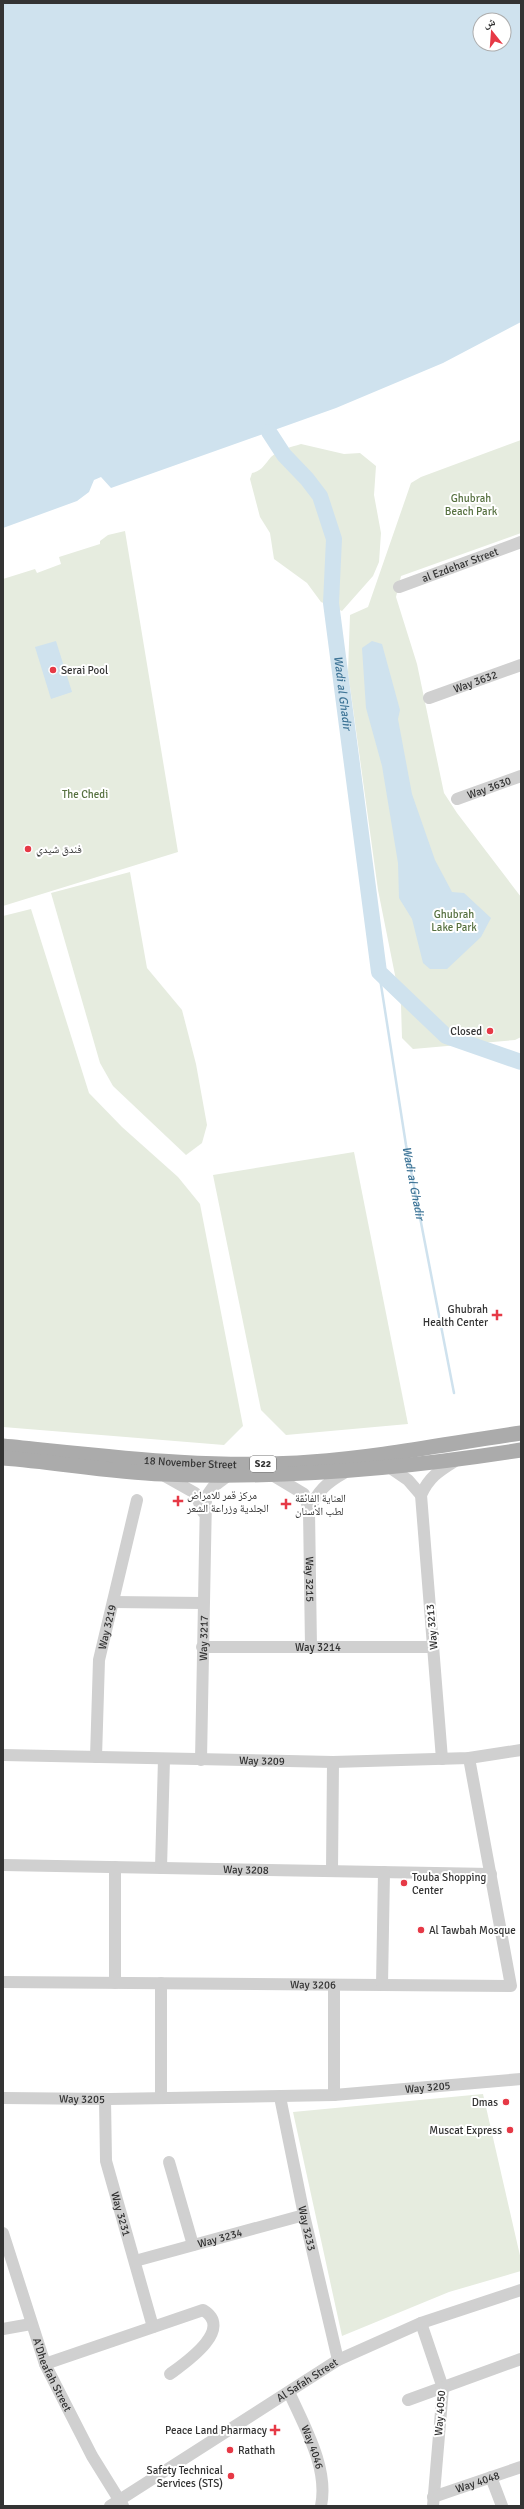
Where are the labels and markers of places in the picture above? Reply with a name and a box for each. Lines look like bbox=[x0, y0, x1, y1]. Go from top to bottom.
place label: Serai Pool bbox=[61, 664, 108, 677]
marker: Serai Pool bbox=[48, 665, 58, 675]
place label: فندق شيدي bbox=[36, 843, 82, 857]
marker: فندق شيدي bbox=[23, 844, 33, 854]
place label: Closed bbox=[450, 1025, 482, 1038]
marker: Closed bbox=[485, 1026, 495, 1036]
place label: Ghubrah Health Center bbox=[423, 1303, 488, 1329]
marker: Ghubrah Health Center bbox=[491, 1309, 503, 1321]
place label: مركز قمر للامراض الجلدية وزراعة الشعر bbox=[186, 1489, 269, 1515]
place label: العناية الفائقة لطب الأسنان bbox=[295, 1492, 346, 1518]
marker: مركز قمر للامراض الجلدية وزراعة الشعر bbox=[172, 1495, 184, 1507]
marker: العناية الفائقة لطب الأسنان bbox=[280, 1498, 292, 1510]
place label: Touba Shopping Center bbox=[412, 1871, 486, 1897]
marker: Touba Shopping Center bbox=[399, 1878, 409, 1888]
place label: Al Tawbah Mosque bbox=[429, 1924, 516, 1937]
marker: Al Tawbah Mosque bbox=[416, 1925, 426, 1935]
place label: Dmas bbox=[472, 2096, 498, 2109]
marker: Dmas bbox=[501, 2097, 511, 2107]
place label: Muscat Express bbox=[429, 2124, 502, 2137]
marker: Muscat Express bbox=[505, 2125, 515, 2135]
place label: Peace Land Pharmacy bbox=[165, 2424, 268, 2437]
marker: Peace Land Pharmacy bbox=[270, 2425, 280, 2435]
place label: Rathath bbox=[238, 2444, 275, 2457]
marker: Rathath bbox=[225, 2445, 235, 2455]
place label: Safety Technical Services (STS) bbox=[147, 2464, 223, 2490]
marker: Safety Technical Services (STS) bbox=[226, 2471, 236, 2481]

